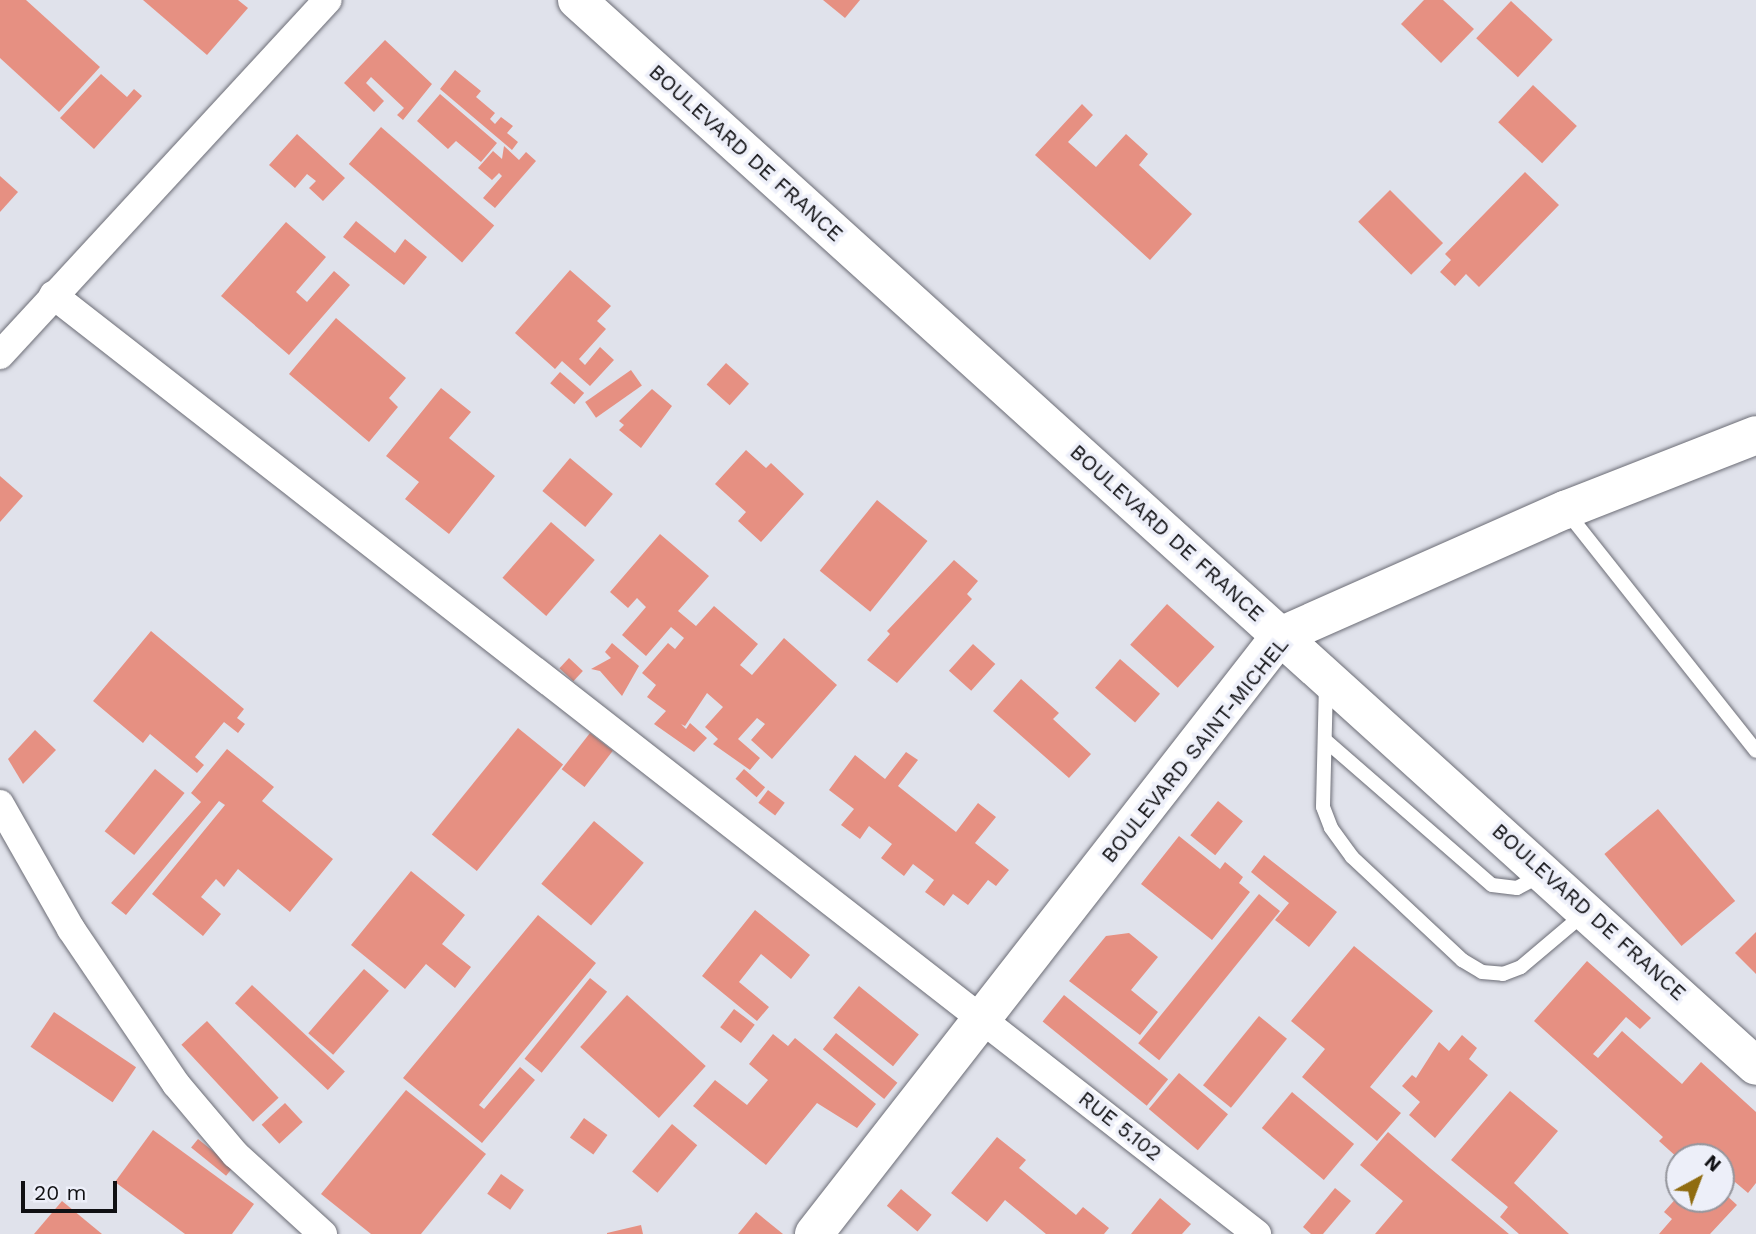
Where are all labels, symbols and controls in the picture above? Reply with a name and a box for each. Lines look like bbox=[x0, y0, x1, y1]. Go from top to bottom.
street label: BOULEVARD DE FRANCE bbox=[644, 59, 848, 247]
street label: BOULEVARD DE FRANCE bbox=[1065, 439, 1269, 627]
street label: BOULEVARD SAINT-MICHEL bbox=[1096, 632, 1294, 868]
street label: BOULEVARD DE FRANCE bbox=[1487, 818, 1691, 1006]
street label: RUE 5.102 bbox=[1074, 1086, 1166, 1166]
north arrow bbox=[1665, 1143, 1735, 1213]
text: N bbox=[1700, 1150, 1726, 1177]
scale bar bbox=[24, 1168, 121, 1212]
text: 20 m bbox=[34, 1180, 86, 1205]

